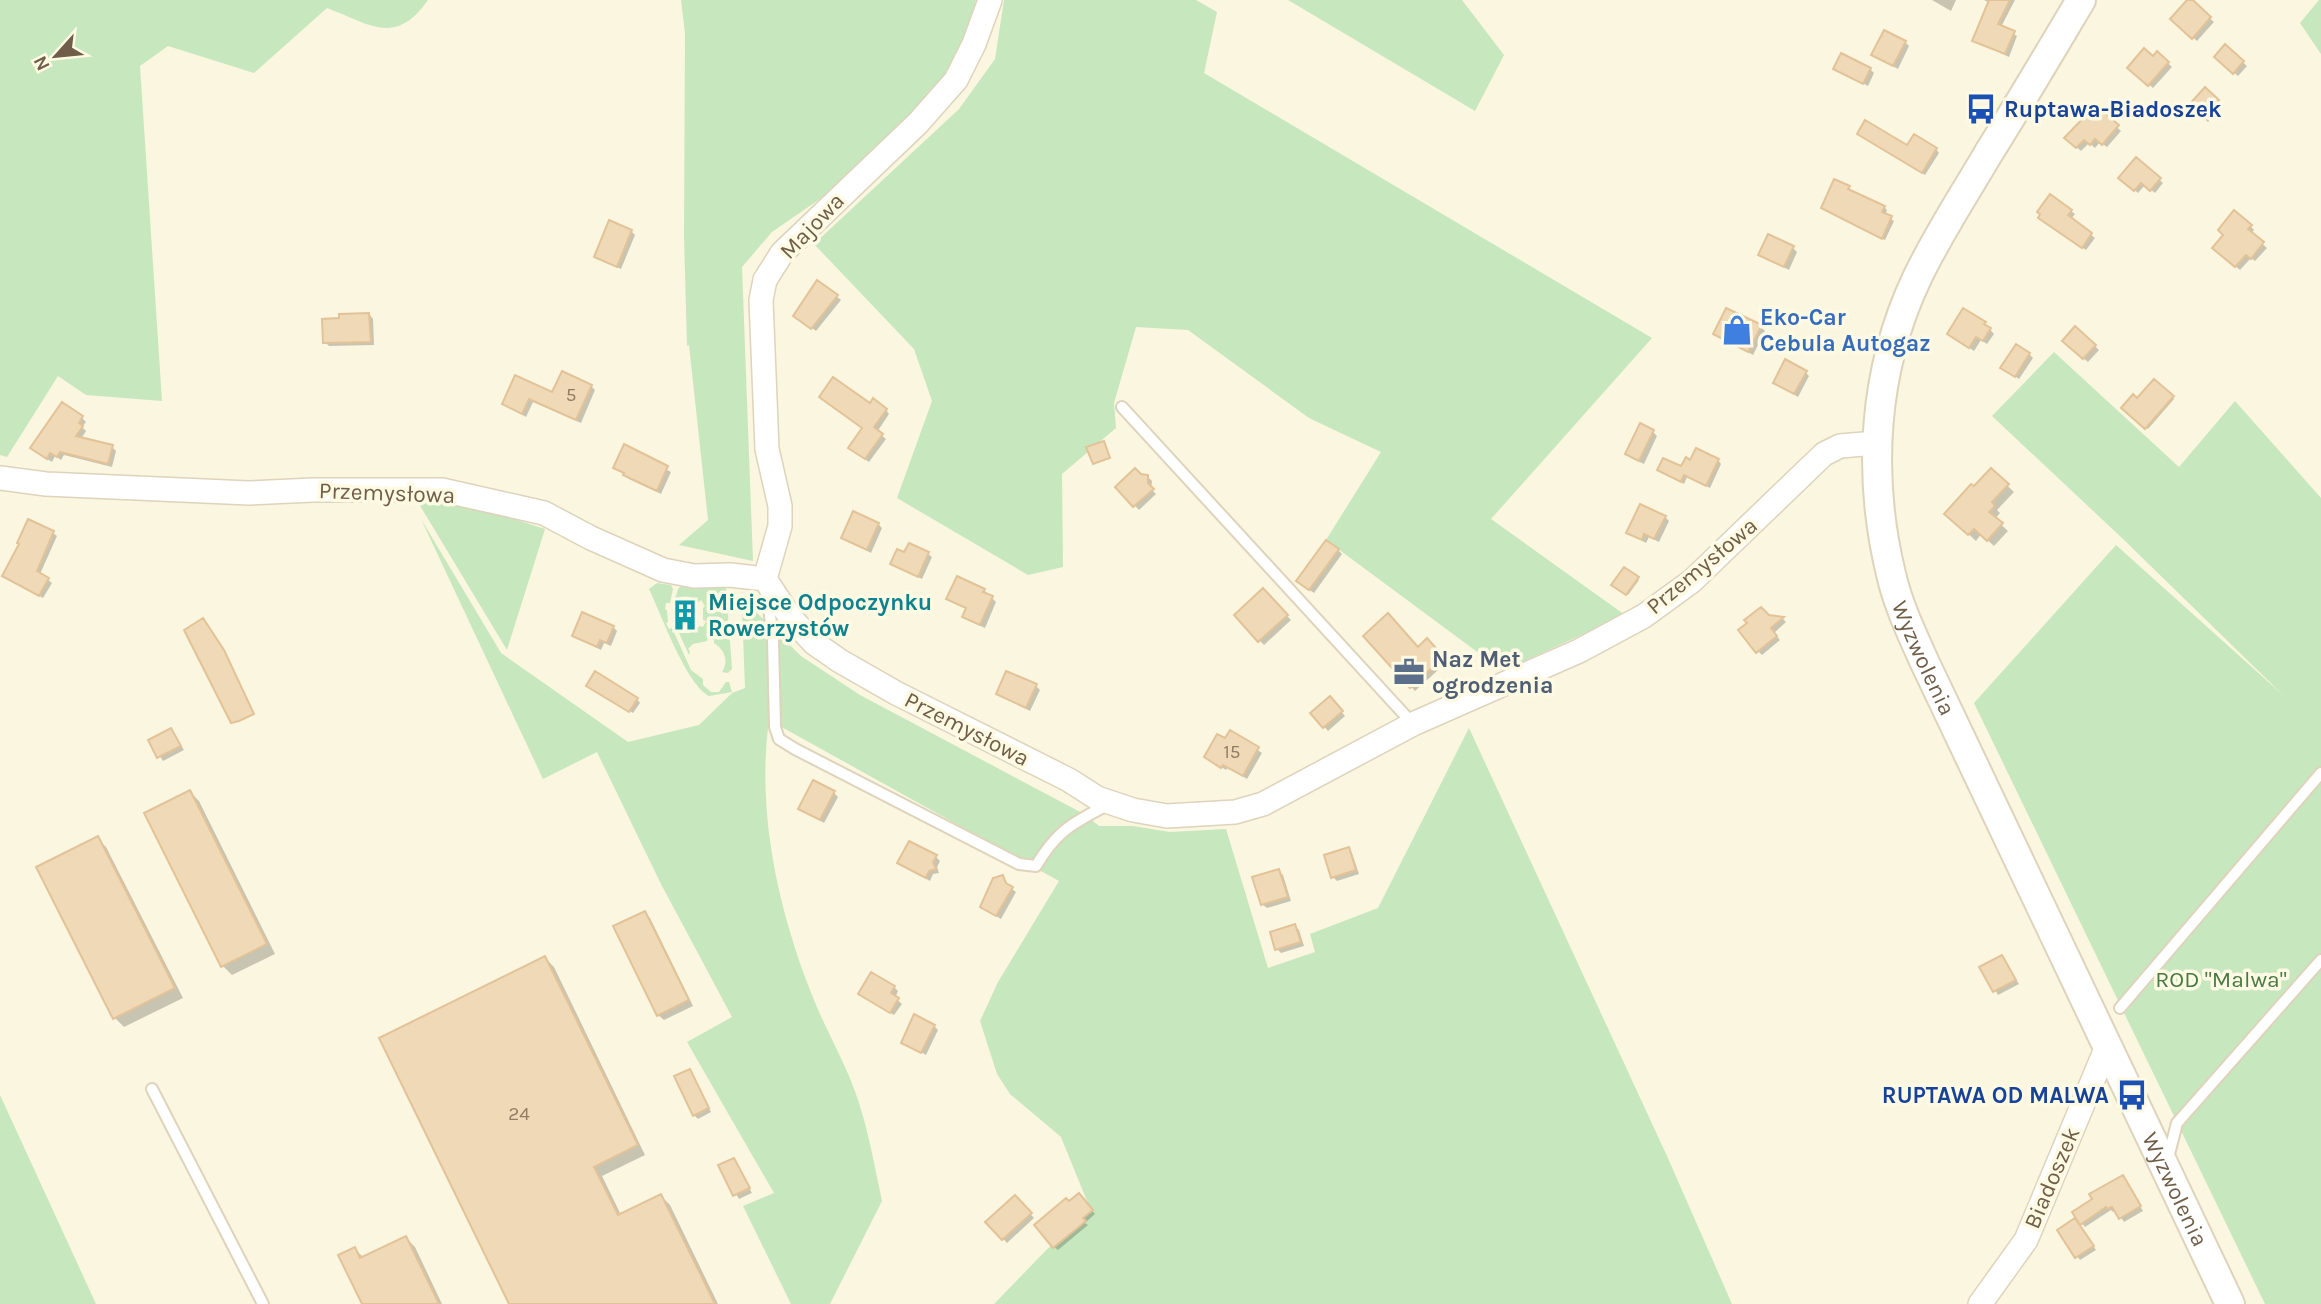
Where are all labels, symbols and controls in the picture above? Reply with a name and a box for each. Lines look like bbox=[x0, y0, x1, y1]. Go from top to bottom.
north arrow bbox=[21, 21, 91, 91]
text: N bbox=[29, 52, 55, 74]
bus stop icon: Ruptawa-Biadoszek bbox=[1964, 92, 1998, 126]
place label: Ruptawa-Biadoszek bbox=[2004, 96, 2222, 123]
street label: Majowa bbox=[774, 187, 850, 265]
place label: Eko-Car Cebula Autogaz bbox=[1760, 304, 1931, 357]
shop icon: Eko-Car Cebula Autogaz bbox=[1720, 313, 1754, 347]
house number: 5 bbox=[566, 384, 576, 406]
street label: Przemysłowa bbox=[318, 477, 456, 509]
street label: Przemysłowa bbox=[1641, 512, 1763, 620]
place label: Miejsce Odpoczynku Rowerzystów bbox=[708, 589, 932, 642]
street label: Wyzwolenia bbox=[1886, 597, 1961, 720]
building icon: Miejsce Odpoczynku Rowerzystów bbox=[668, 598, 702, 632]
place label: Naz Met ogrodzenia bbox=[1432, 646, 1553, 699]
office icon: Naz Met ogrodzenia bbox=[1392, 655, 1426, 689]
street label: Przemysłowa bbox=[900, 686, 1034, 772]
house number: 15 bbox=[1223, 741, 1241, 763]
park label: ROD "Malwa" bbox=[2155, 966, 2287, 993]
bus stop icon: RUPTAWA OD MALWA bbox=[2115, 1078, 2149, 1112]
place label: RUPTAWA OD MALWA bbox=[1882, 1082, 2109, 1109]
house number: 24 bbox=[508, 1103, 530, 1125]
street label: Biadoszek bbox=[2019, 1123, 2085, 1233]
street label: Wyzwolenia bbox=[2137, 1128, 2214, 1251]

